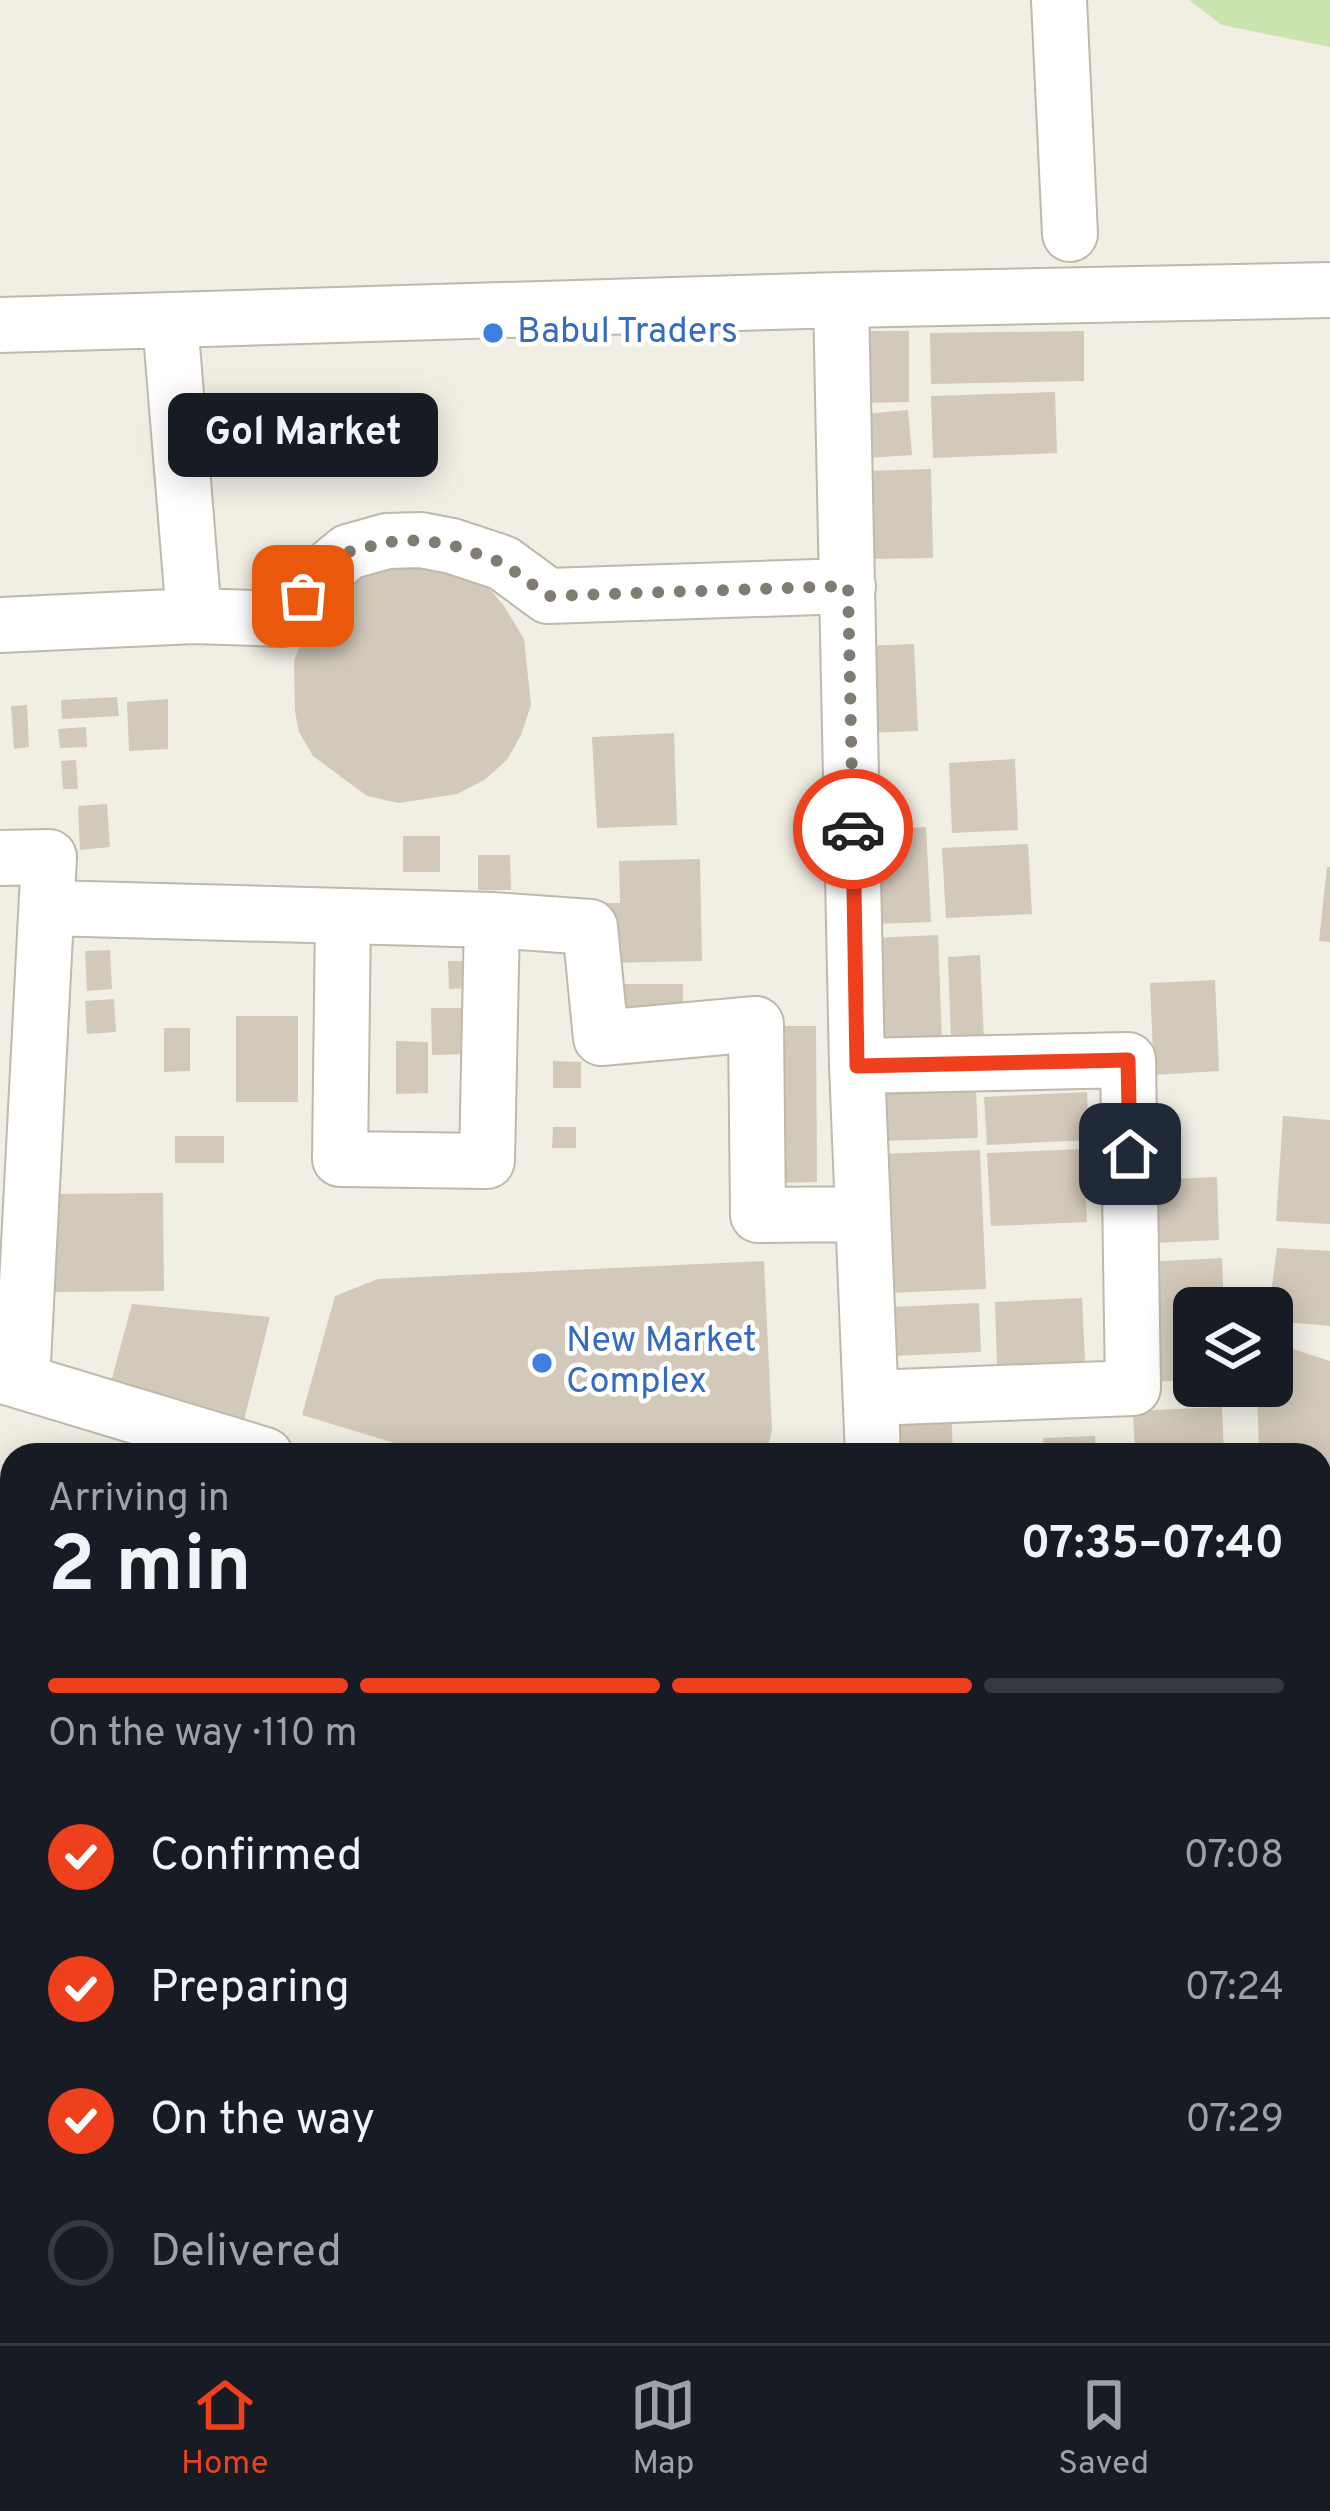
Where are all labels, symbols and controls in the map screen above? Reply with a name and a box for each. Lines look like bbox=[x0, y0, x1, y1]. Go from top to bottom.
place label: Babul Traders bbox=[517, 310, 738, 356]
marker: Babul Traders bbox=[480, 320, 506, 346]
callout: Gol Market bbox=[168, 392, 438, 476]
text: Gol Market bbox=[204, 410, 402, 459]
pin bbox=[252, 545, 354, 647]
icon: bag bbox=[270, 563, 336, 629]
courier bbox=[793, 769, 913, 889]
icon: car bbox=[820, 796, 886, 862]
pin bbox=[1079, 1103, 1181, 1205]
icon: home bbox=[1097, 1121, 1163, 1187]
map controls bbox=[1173, 1287, 1293, 1407]
button: layers bbox=[1173, 1287, 1293, 1407]
place label: New Market Complex bbox=[566, 1319, 757, 1406]
marker: New Market Complex bbox=[529, 1350, 555, 1376]
text: Arriving in bbox=[48, 1476, 230, 1525]
text: 07:35–07:40 bbox=[1021, 1517, 1284, 1574]
text: 2 min bbox=[48, 1520, 252, 1619]
text: On the way · 110 m bbox=[48, 1711, 358, 1760]
icon: check bbox=[48, 1824, 114, 1890]
text: Confirmed bbox=[150, 1829, 362, 1886]
text: 07:08 bbox=[1184, 1833, 1284, 1882]
icon: check bbox=[48, 1956, 114, 2022]
text: Preparing bbox=[150, 1961, 350, 2018]
text: 07:24 bbox=[1185, 1965, 1284, 2014]
icon: check bbox=[48, 2088, 114, 2154]
text: On the way bbox=[150, 2093, 375, 2150]
text: 07:29 bbox=[1185, 2097, 1284, 2146]
text: Delivered bbox=[150, 2225, 342, 2282]
tab: Home bbox=[181, 2372, 269, 2486]
tab: Map bbox=[630, 2372, 696, 2486]
tab: Saved bbox=[1058, 2372, 1149, 2486]

